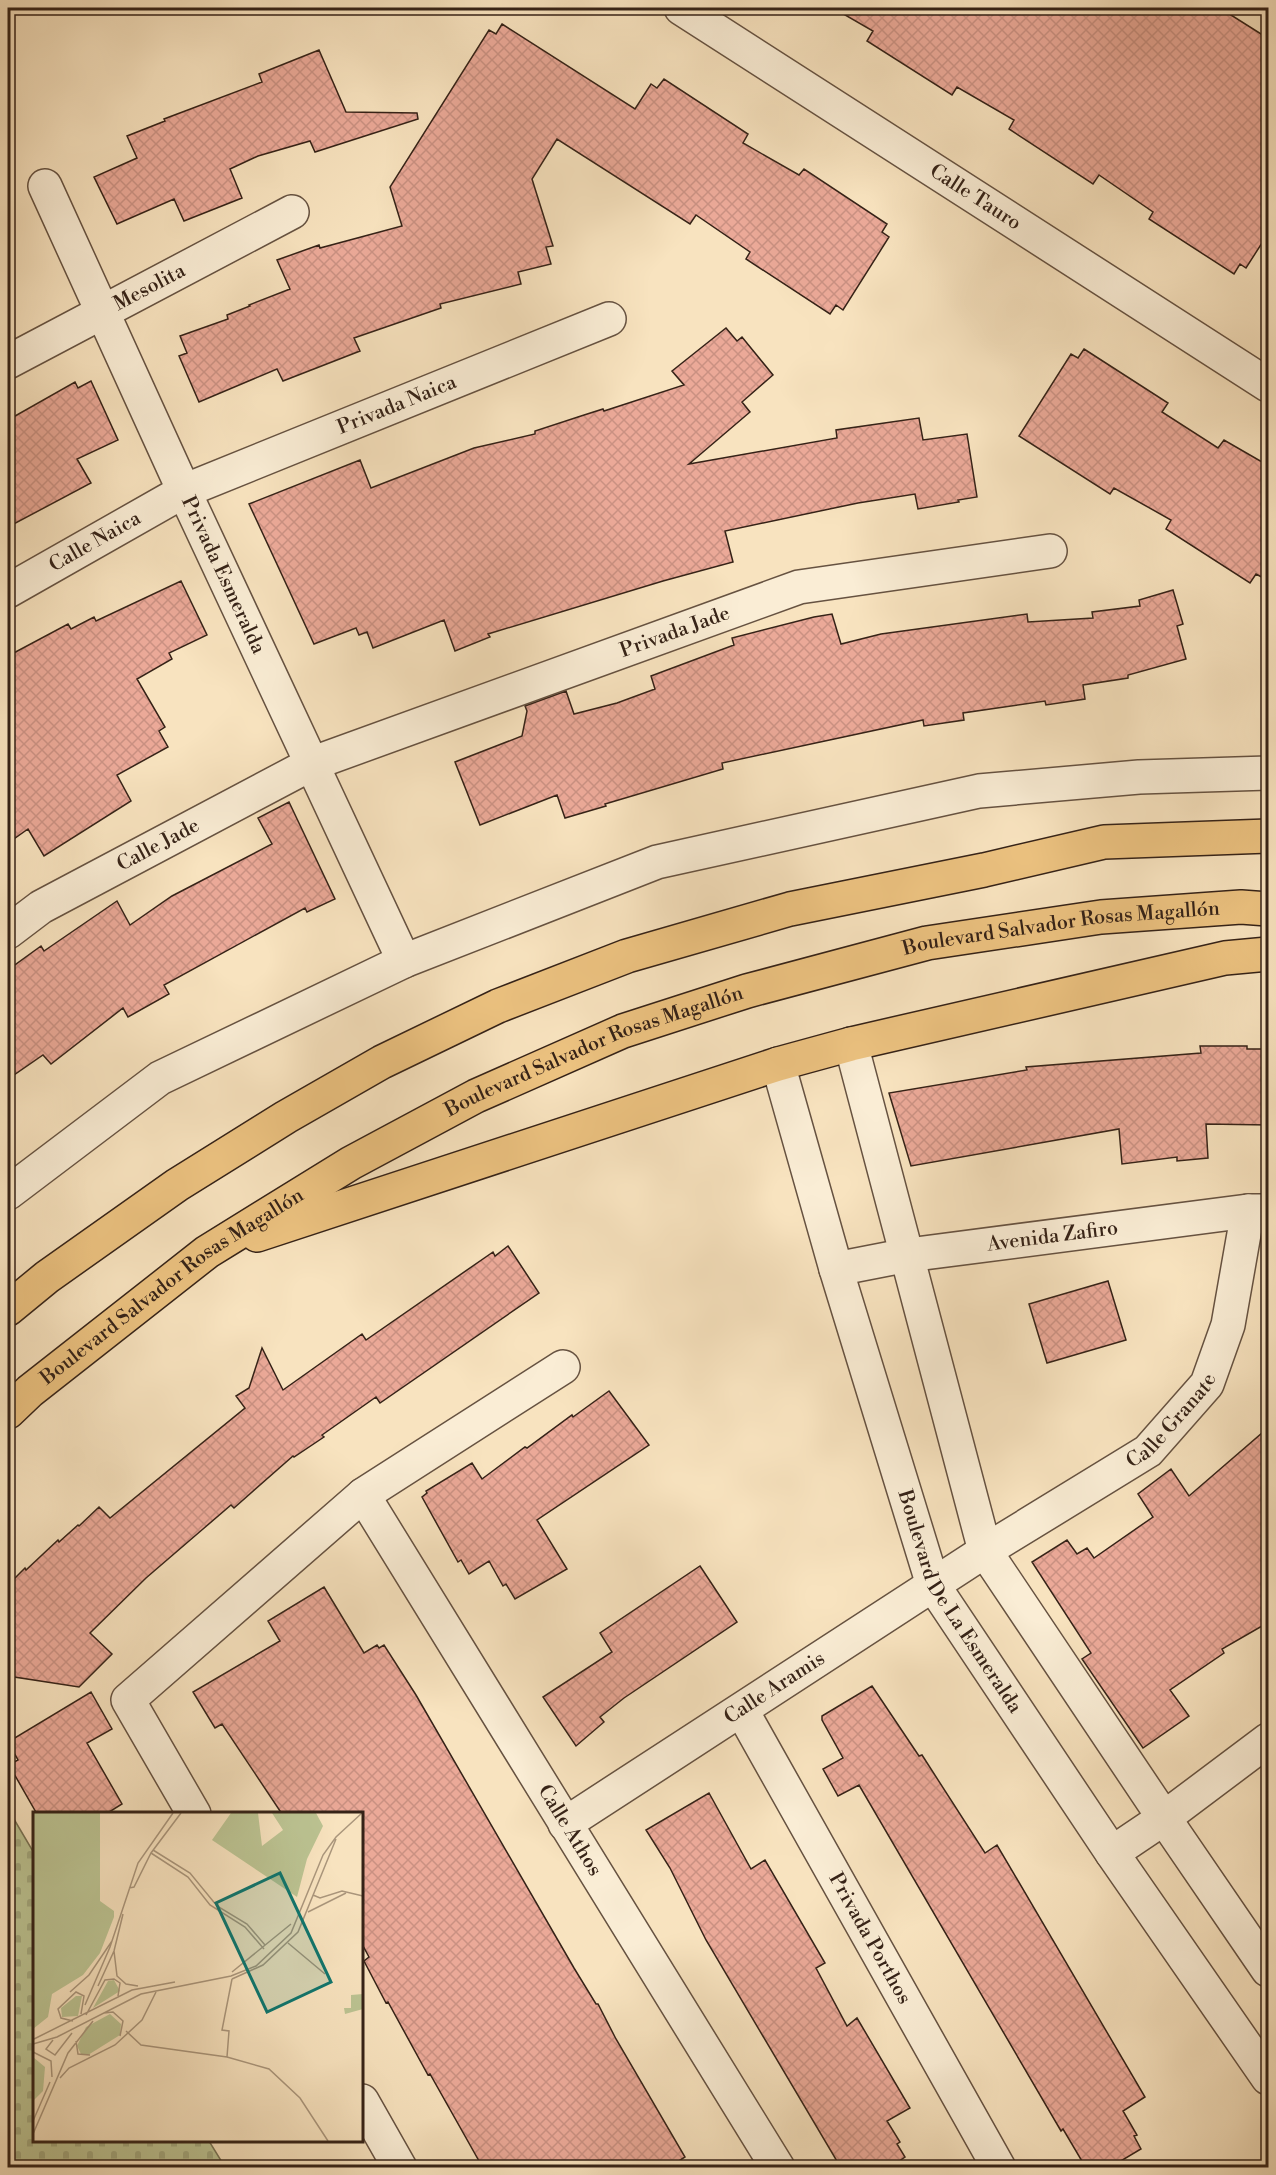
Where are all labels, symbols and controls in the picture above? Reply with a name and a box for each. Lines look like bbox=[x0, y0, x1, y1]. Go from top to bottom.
street label: Calle Tauro bbox=[925, 159, 1026, 236]
street label: Mesolita bbox=[109, 258, 190, 316]
street label: Privada Naica bbox=[333, 369, 461, 440]
street label: Privada Esmeralda bbox=[176, 492, 271, 659]
street label: Calle Naica bbox=[45, 505, 146, 578]
street label: Privada Jade bbox=[617, 601, 733, 663]
street label: Calle Jade bbox=[113, 813, 204, 877]
street label: Boulevard Salvador Rosas Magallón bbox=[899, 896, 1221, 962]
street label: Boulevard Salvador Rosas Magallón bbox=[440, 981, 746, 1123]
street label: Boulevard Salvador Rosas Magallón bbox=[35, 1183, 308, 1391]
street label: Avenida Zafiro bbox=[985, 1215, 1119, 1257]
street label: Calle Granate bbox=[1122, 1371, 1222, 1474]
street label: Boulevard De La Esmeralda bbox=[892, 1486, 1028, 1719]
street label: Calle Aramis bbox=[719, 1646, 830, 1730]
street label: Calle Athos bbox=[532, 1780, 607, 1881]
inset map bbox=[33, 1812, 363, 2142]
street label: Privada Porthos bbox=[823, 1868, 917, 2009]

